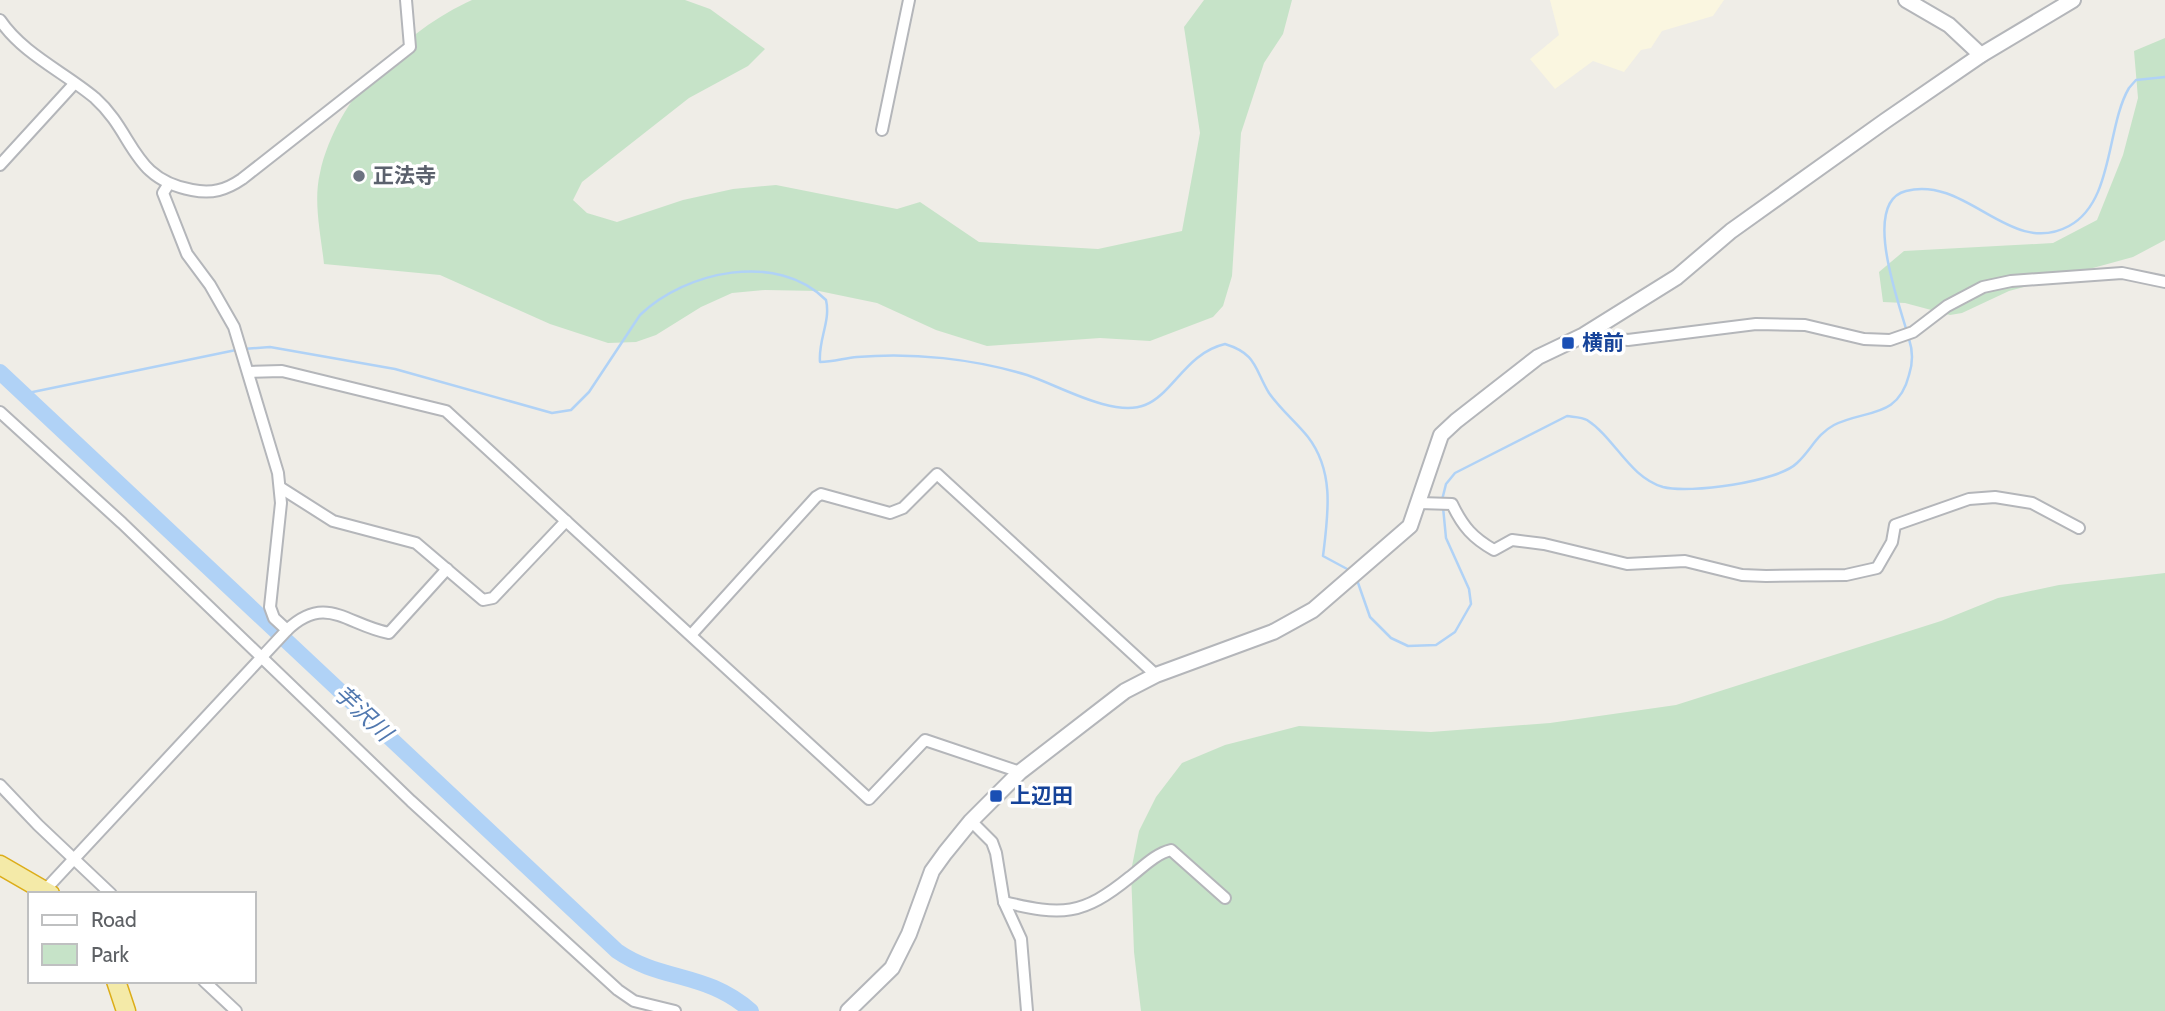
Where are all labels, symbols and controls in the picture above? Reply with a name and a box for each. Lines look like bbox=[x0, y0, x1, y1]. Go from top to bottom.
place label: 正法寺 bbox=[373, 163, 436, 188]
marker: 正法寺 bbox=[351, 168, 367, 184]
place label: 横前 bbox=[1582, 330, 1624, 355]
marker: 横前 bbox=[1560, 335, 1576, 351]
water label: 芋沢川 bbox=[328, 679, 400, 749]
place label: 上辺田 bbox=[1010, 783, 1073, 808]
marker: 上辺田 bbox=[988, 788, 1004, 804]
legend bbox=[28, 892, 256, 983]
text: Road bbox=[91, 907, 137, 932]
text: Park bbox=[91, 942, 129, 967]

